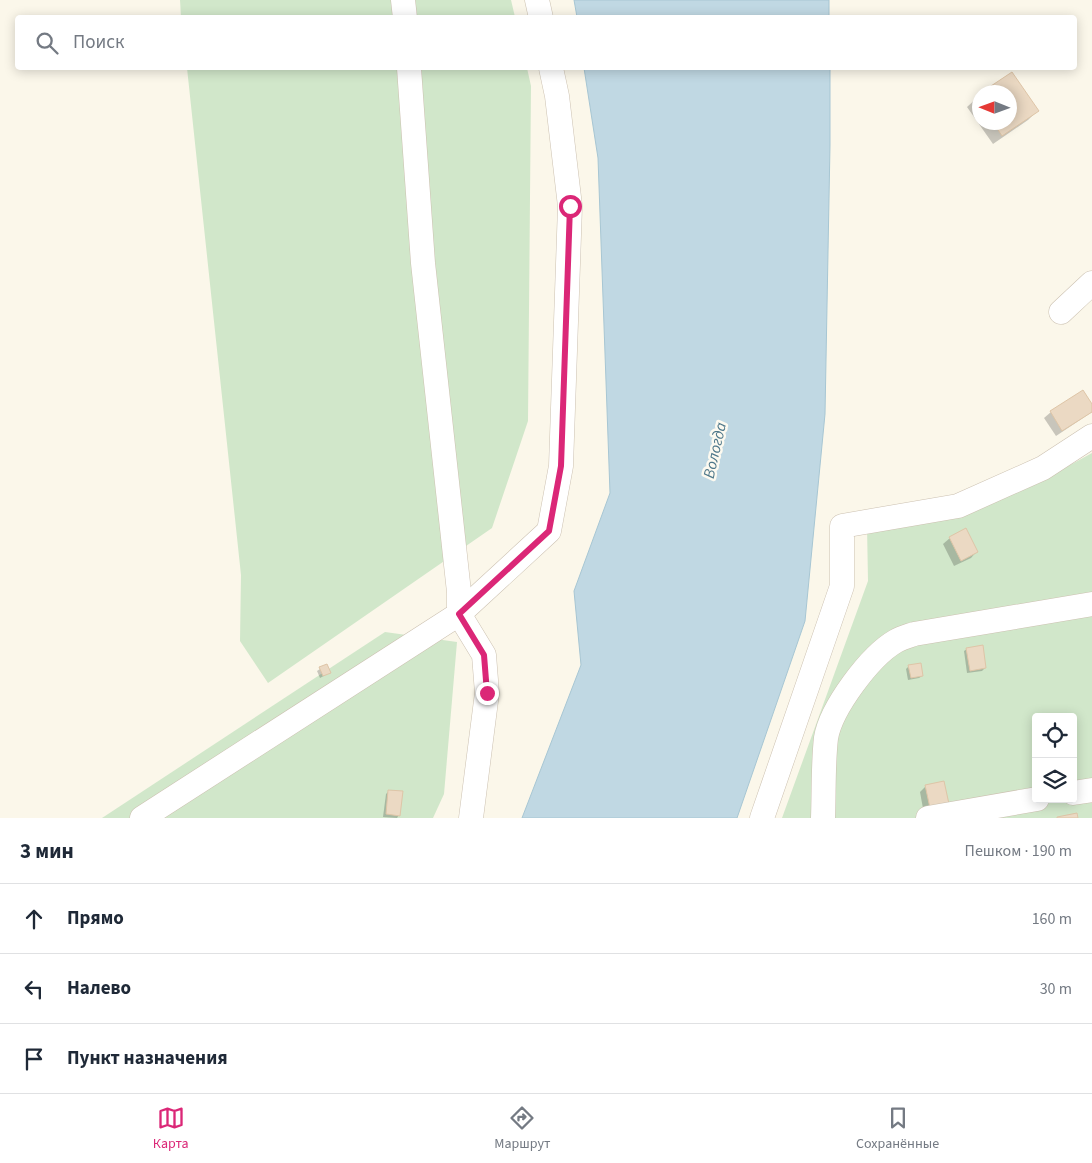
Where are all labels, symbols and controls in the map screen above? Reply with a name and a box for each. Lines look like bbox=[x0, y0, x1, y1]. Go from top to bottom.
search box bbox=[15, 15, 1077, 70]
icon: search bbox=[33, 29, 61, 57]
text: Поиск bbox=[73, 29, 124, 56]
north arrow bbox=[972, 85, 1017, 130]
route start bbox=[559, 195, 582, 218]
water label: Вологда bbox=[698, 420, 732, 480]
route end bbox=[476, 682, 499, 705]
map controls bbox=[1032, 713, 1077, 803]
button: locate bbox=[1032, 713, 1077, 758]
button: layers bbox=[1032, 758, 1077, 803]
text: 3 мин bbox=[20, 836, 74, 866]
text: Пешком · 190 m bbox=[965, 840, 1072, 862]
icon: ahead bbox=[20, 905, 48, 933]
text: Прямо bbox=[67, 905, 124, 932]
text: 160 m bbox=[1032, 908, 1072, 930]
icon: left bbox=[20, 975, 48, 1003]
text: Налево bbox=[67, 975, 131, 1002]
text: 30 m bbox=[1040, 978, 1072, 1000]
icon: arrive bbox=[20, 1045, 48, 1073]
text: Пункт назначения bbox=[67, 1045, 228, 1072]
tab: Карта bbox=[153, 1104, 189, 1154]
tab: Маршрут bbox=[494, 1104, 550, 1154]
tab: Сохранённые bbox=[856, 1104, 939, 1154]

